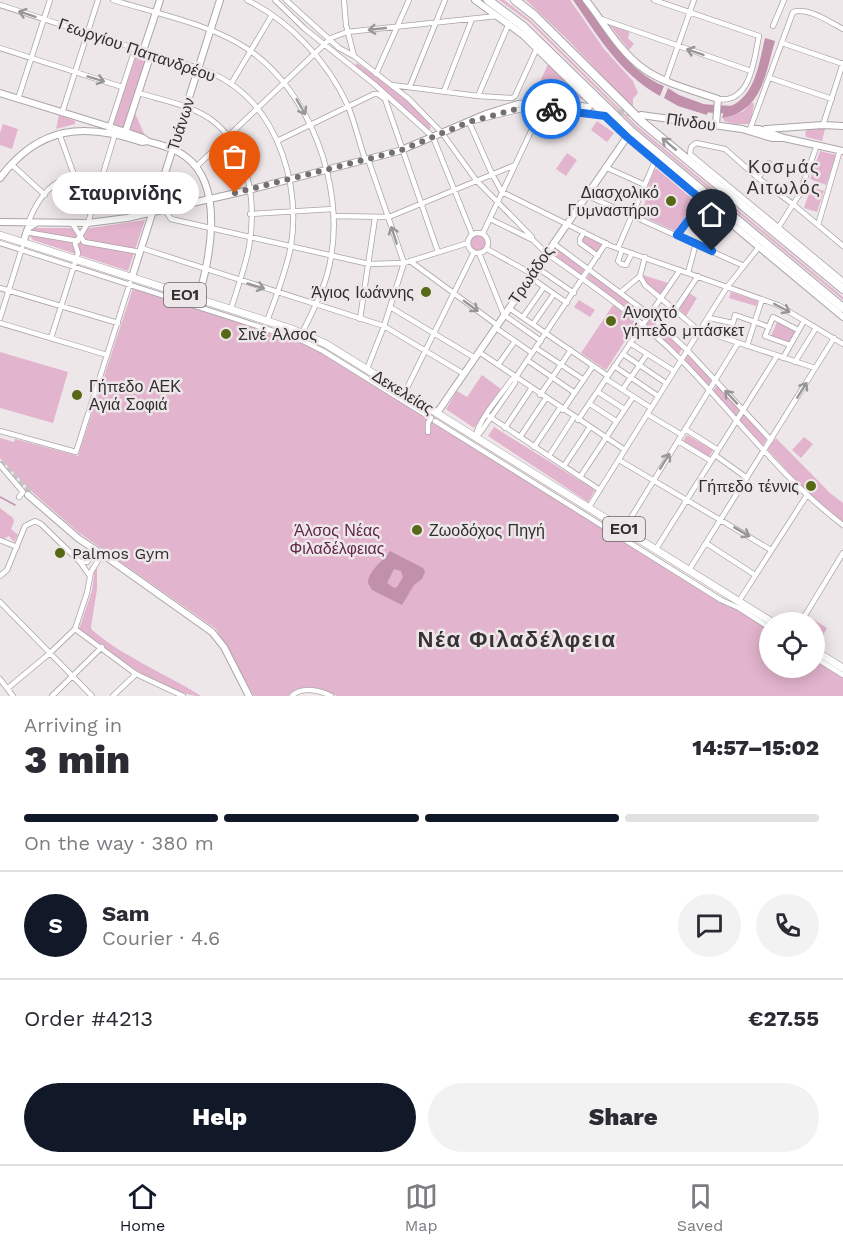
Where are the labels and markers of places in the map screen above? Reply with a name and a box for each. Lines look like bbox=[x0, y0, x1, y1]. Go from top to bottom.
pin bbox=[209, 131, 260, 193]
callout: Σταυρινίδης bbox=[52, 172, 199, 214]
place label: Διασχολικό Γυμναστήριο bbox=[568, 183, 659, 220]
pin bbox=[686, 189, 737, 251]
marker: Διασχολικό Γυμναστήριο bbox=[664, 194, 678, 208]
place label: Άγιος Ιωάννης bbox=[311, 283, 414, 302]
marker: Άγιος Ιωάννης bbox=[419, 285, 433, 299]
place label: Ανοιχτό γήπεδο μπάσκετ bbox=[623, 303, 745, 340]
marker: Ανοιχτό γήπεδο μπάσκετ bbox=[604, 314, 618, 328]
place label: Σινέ Αλσος bbox=[238, 325, 317, 344]
marker: Σινέ Αλσος bbox=[219, 327, 233, 341]
place label: Γήπεδο ΑΕΚ Αγιά Σοφιά bbox=[89, 377, 181, 414]
marker: Γήπεδο ΑΕΚ Αγιά Σοφιά bbox=[70, 388, 84, 402]
place label: Γήπεδο τέννις bbox=[698, 477, 799, 496]
marker: Γήπεδο τέννις bbox=[804, 479, 818, 493]
place label: Ζωοδόχος Πηγή bbox=[429, 521, 545, 540]
marker: Ζωοδόχος Πηγή bbox=[410, 523, 424, 537]
place label: Palmos Gym bbox=[72, 544, 169, 563]
marker: Palmos Gym bbox=[53, 546, 67, 560]

